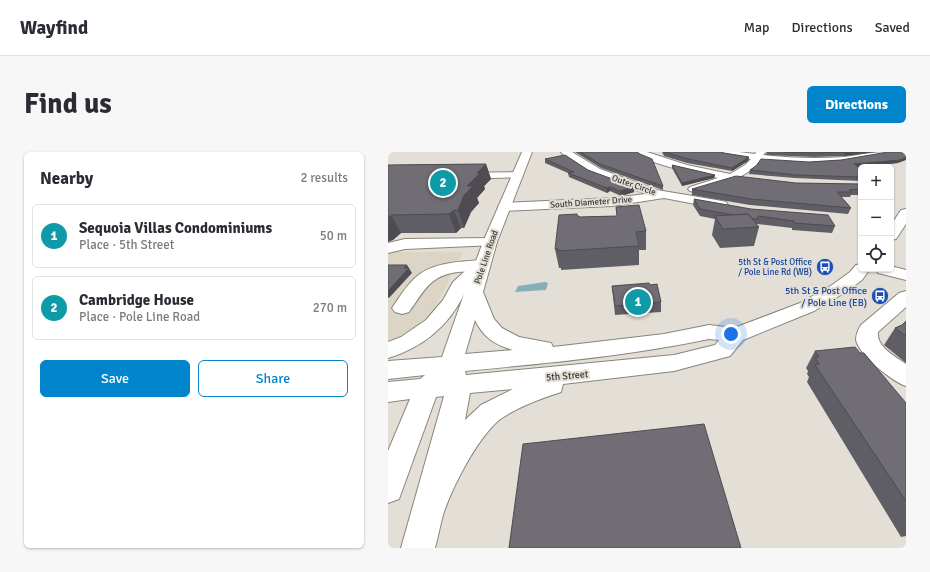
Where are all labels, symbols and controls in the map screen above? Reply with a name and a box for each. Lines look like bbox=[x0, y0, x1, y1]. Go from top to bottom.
text: Wayfind bbox=[20, 16, 88, 40]
text: Map bbox=[744, 19, 770, 36]
text: Directions bbox=[792, 19, 853, 36]
text: Saved bbox=[875, 19, 910, 36]
button: Directions bbox=[807, 86, 906, 123]
text: Find us bbox=[24, 87, 112, 121]
map controls bbox=[858, 164, 894, 272]
button: + bbox=[858, 164, 894, 200]
text: Nearby bbox=[40, 168, 93, 189]
pin: 2 bbox=[430, 168, 456, 198]
text: 2 results bbox=[300, 170, 348, 186]
street label: Outer Circle bbox=[610, 173, 658, 198]
street label: South Diameter Drive bbox=[550, 194, 633, 211]
button: − bbox=[858, 200, 894, 236]
text: Sequoia Villas Condominiums bbox=[79, 219, 272, 237]
text: 1 bbox=[50, 228, 58, 244]
text: 50 m bbox=[320, 228, 347, 244]
street label: Pole Line Road bbox=[472, 229, 501, 286]
button: locate bbox=[858, 236, 894, 272]
text: Place · 5th Street bbox=[79, 237, 174, 253]
place label: 5th St & Post Office / Pole Line Rd (WB) bbox=[738, 257, 812, 278]
bus stop icon: 5th St & Post Office / Pole Line Rd (WB) bbox=[815, 257, 835, 277]
place label: 5th St & Post Office / Pole Line (EB) bbox=[785, 285, 867, 309]
bus stop icon: 5th St & Post Office / Pole Line (EB) bbox=[870, 286, 890, 306]
pin: 1 bbox=[625, 287, 651, 317]
text: Cambridge House bbox=[79, 291, 194, 309]
text: 2 bbox=[50, 300, 58, 316]
text: 270 m bbox=[313, 300, 347, 316]
text: Place · Pole Line Road bbox=[79, 309, 200, 325]
your location bbox=[721, 324, 741, 344]
button: Save bbox=[40, 360, 190, 397]
button: Share bbox=[198, 360, 348, 397]
street label: 5th Street bbox=[545, 368, 589, 384]

